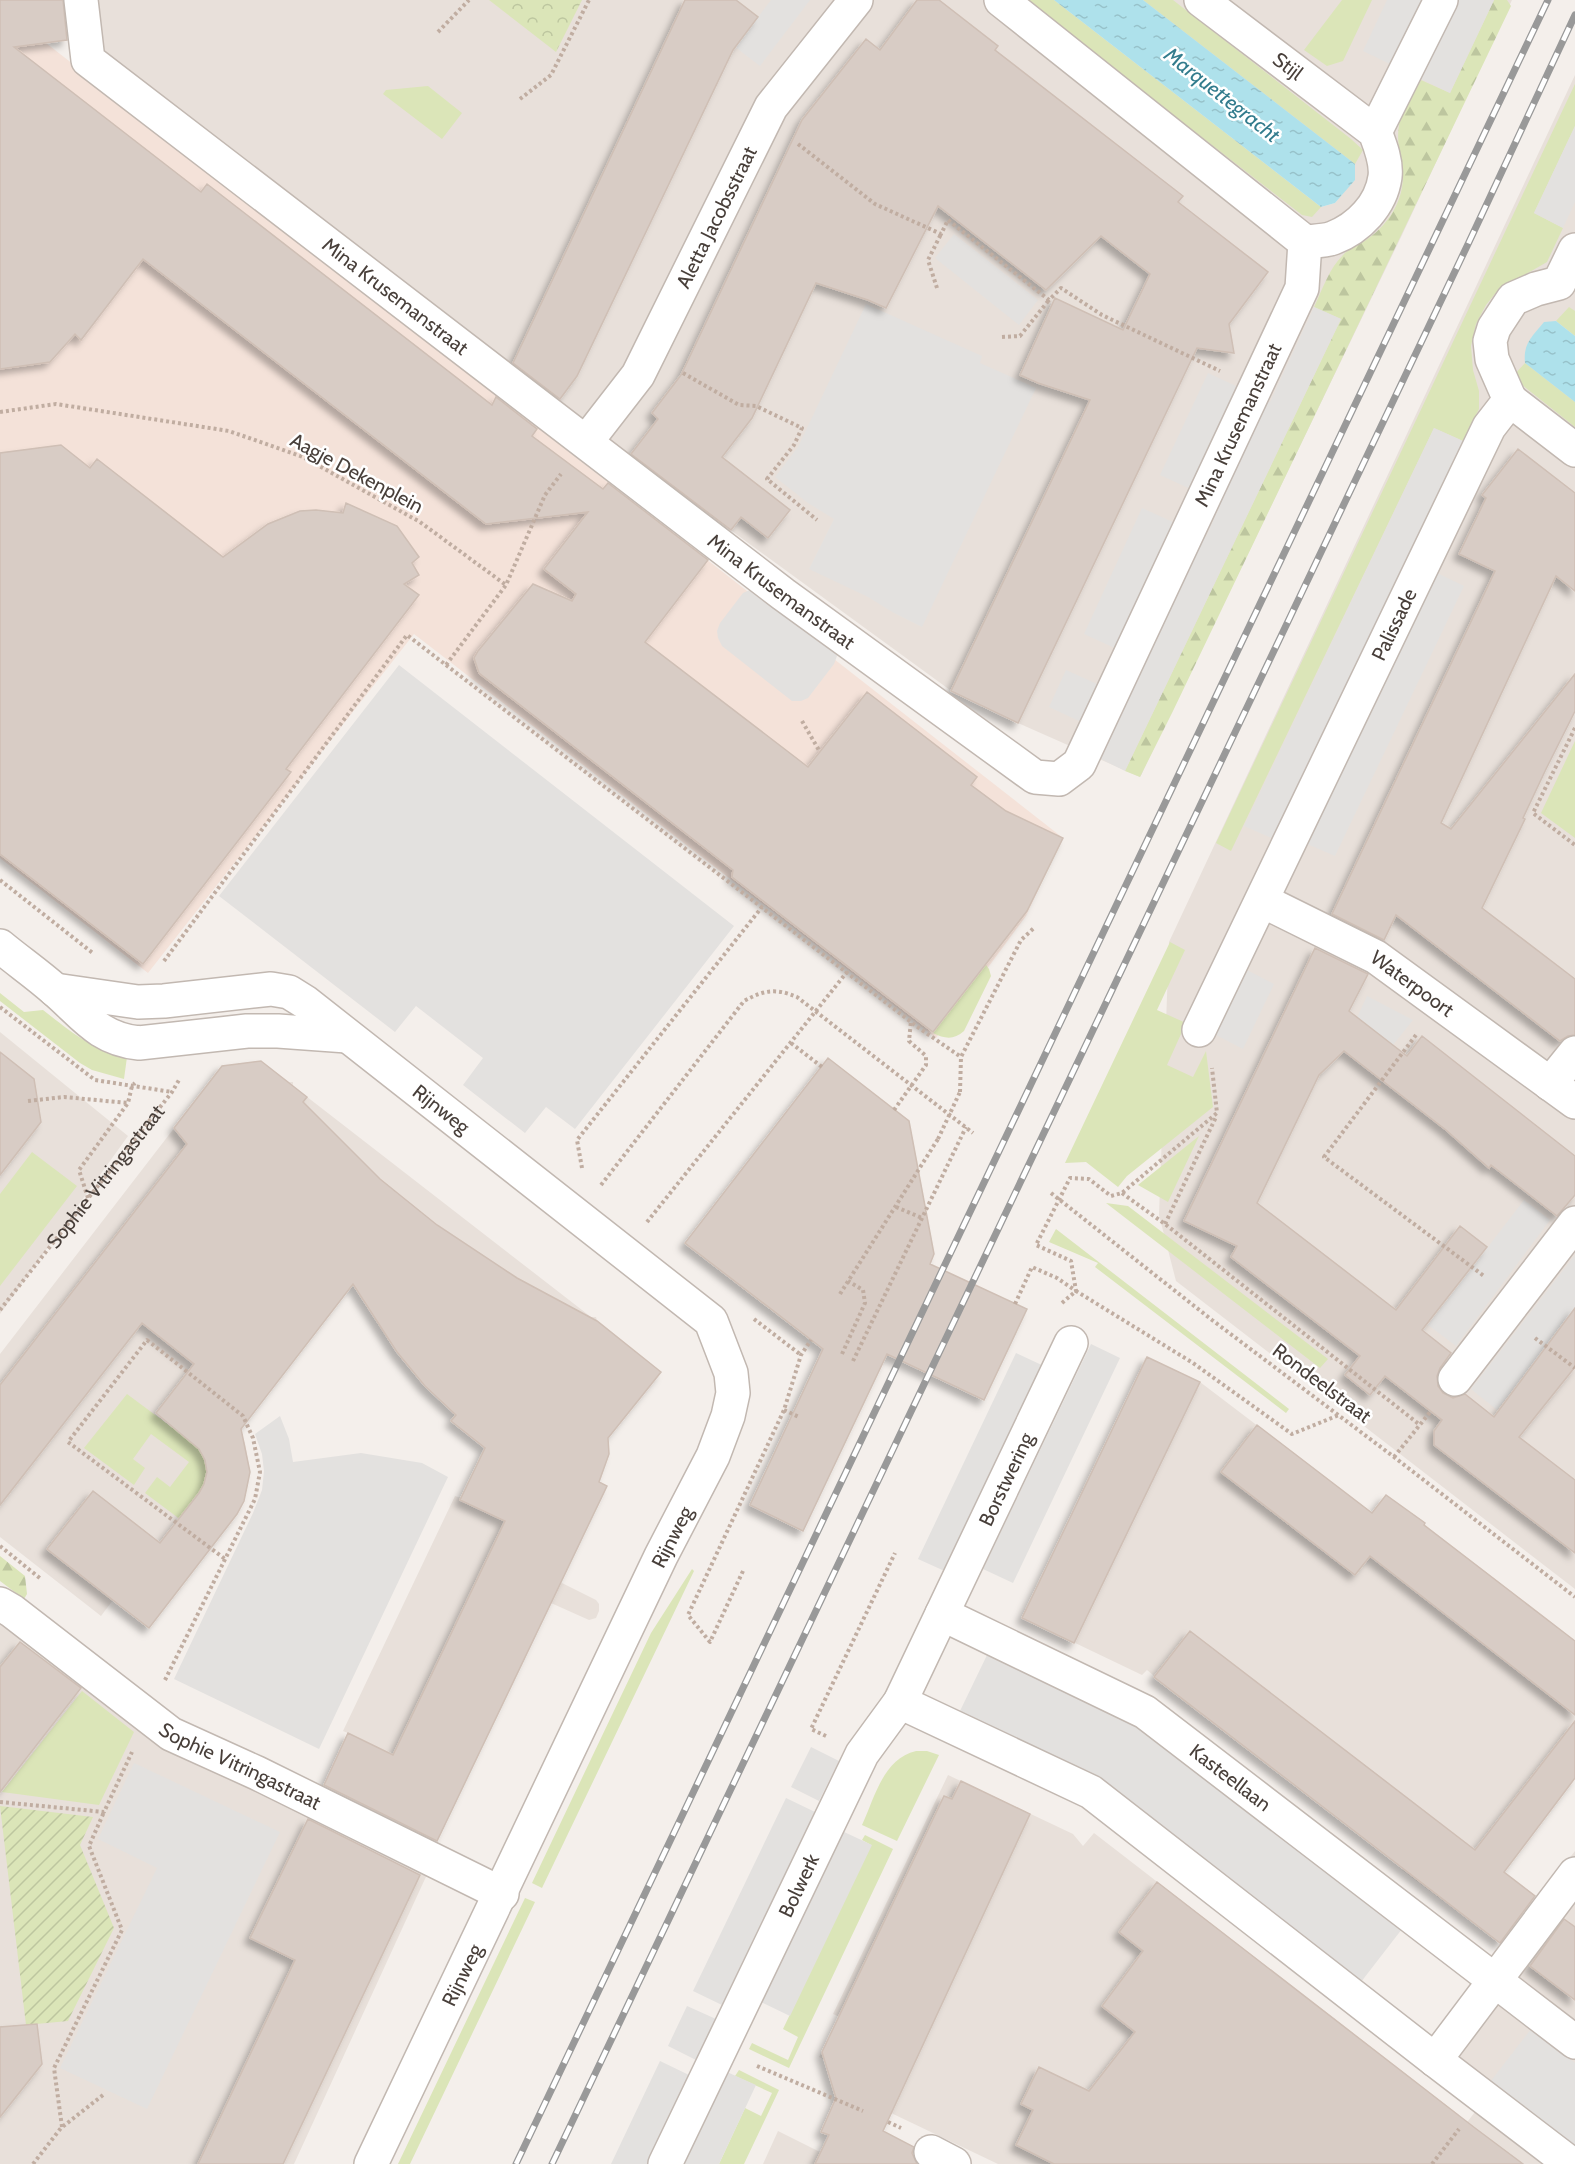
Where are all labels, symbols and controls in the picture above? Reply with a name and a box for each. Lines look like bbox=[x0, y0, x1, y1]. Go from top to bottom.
water label: Marquettegracht bbox=[1159, 41, 1285, 148]
street label: Stijl bbox=[1268, 47, 1308, 85]
street label: Aletta Jacobsstraat bbox=[671, 142, 762, 292]
street label: Mina Krusemanstraat bbox=[318, 233, 473, 360]
street label: Mina Krusemanstraat bbox=[1189, 339, 1287, 510]
street label: Aagje Dekenplein bbox=[286, 428, 428, 518]
street label: Mina Krusemanstraat bbox=[703, 529, 860, 654]
street label: Palissade bbox=[1366, 584, 1422, 664]
street label: Waterpoort bbox=[1366, 945, 1459, 1022]
street label: Rijnweg bbox=[408, 1079, 475, 1140]
street label: Sophie Vitringastraat bbox=[41, 1100, 169, 1253]
street label: Rondeelstraat bbox=[1268, 1338, 1376, 1428]
street label: Borstwering bbox=[974, 1428, 1039, 1530]
street label: Rijnweg bbox=[646, 1501, 698, 1572]
street label: Sophie Vitringastraat bbox=[154, 1717, 325, 1815]
street label: Kasteellaan bbox=[1185, 1739, 1276, 1816]
street label: Bolwerk bbox=[773, 1850, 824, 1921]
street label: Rijnweg bbox=[437, 1939, 488, 2010]

